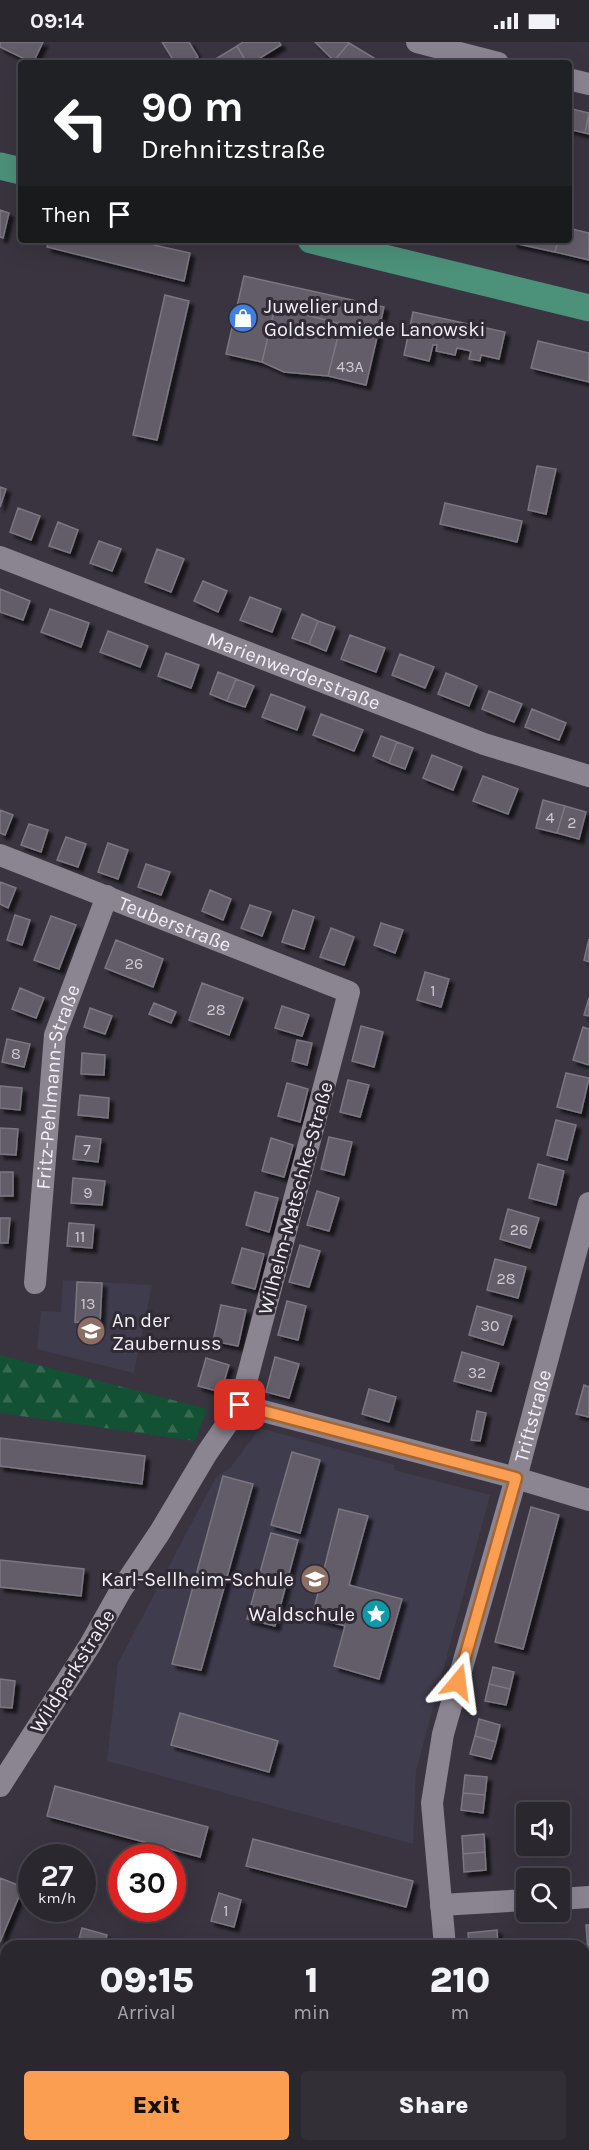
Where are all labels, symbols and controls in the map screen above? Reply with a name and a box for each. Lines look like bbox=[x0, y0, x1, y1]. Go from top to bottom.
text: 09:14 bbox=[30, 8, 84, 34]
text: 90 m bbox=[141, 82, 244, 132]
icon: left bbox=[42, 84, 120, 162]
text: Drehnitzstraße bbox=[141, 133, 325, 165]
icon: arrive bbox=[103, 198, 136, 231]
text: Then bbox=[42, 202, 91, 228]
place label: Juwelier und Goldschmiede Lanowski bbox=[264, 295, 486, 341]
shop icon: Juwelier und Goldschmiede Lanowski bbox=[227, 302, 259, 334]
house number: 43A bbox=[336, 357, 364, 376]
street label: Marienwerderstraße bbox=[204, 627, 384, 715]
house number: 4 bbox=[546, 808, 555, 827]
house number: 2 bbox=[567, 813, 577, 832]
street label: Teuberstraße bbox=[115, 892, 234, 957]
house number: 26 bbox=[125, 954, 143, 973]
street label: Fritz-Pehlmann-Straße bbox=[32, 981, 85, 1190]
house number: 1 bbox=[430, 981, 436, 1000]
house number: 28 bbox=[206, 1000, 226, 1019]
house number: 8 bbox=[11, 1044, 21, 1063]
street label: Wilhelm-Matschke-Straße bbox=[253, 1079, 338, 1317]
house number: 7 bbox=[83, 1140, 91, 1159]
house number: 9 bbox=[83, 1183, 93, 1202]
house number: 26 bbox=[510, 1220, 528, 1239]
house number: 11 bbox=[75, 1227, 85, 1246]
house number: 28 bbox=[496, 1269, 516, 1288]
house number: 13 bbox=[81, 1294, 95, 1313]
place label: An der Zaubernuss bbox=[112, 1309, 222, 1355]
school or university icon: An der Zaubernuss bbox=[75, 1315, 107, 1347]
house number: 30 bbox=[481, 1316, 499, 1335]
house number: 32 bbox=[468, 1363, 486, 1382]
street label: Triftstraße bbox=[510, 1367, 556, 1465]
pin bbox=[214, 1379, 265, 1430]
icon: arrive bbox=[223, 1388, 256, 1421]
school or university icon: Karl-Sellheim-Schule bbox=[299, 1563, 331, 1595]
place label: Karl-Sellheim-Schule bbox=[101, 1568, 294, 1591]
place icon: Waldschule bbox=[360, 1598, 392, 1630]
place label: Waldschule bbox=[248, 1603, 355, 1626]
street label: Wildparkstraße bbox=[25, 1605, 120, 1737]
position arrow bbox=[426, 1650, 490, 1714]
map controls bbox=[516, 1802, 570, 1922]
button: sound bbox=[516, 1802, 570, 1856]
speed limit sign: 30 bbox=[108, 1844, 186, 1922]
text: 27 bbox=[40, 1858, 74, 1894]
button: search bbox=[516, 1868, 570, 1922]
text: km/h bbox=[38, 1889, 76, 1907]
house number: 1 bbox=[223, 1901, 229, 1920]
text: 09:15 bbox=[100, 1959, 194, 2001]
text: 1 bbox=[305, 1959, 318, 2001]
text: 210 bbox=[430, 1959, 490, 2001]
text: Arrival bbox=[117, 2001, 176, 2024]
text: min bbox=[293, 2001, 330, 2024]
text: m bbox=[451, 2001, 469, 2024]
button: Exit bbox=[24, 2071, 289, 2140]
button: Share bbox=[301, 2071, 566, 2140]

